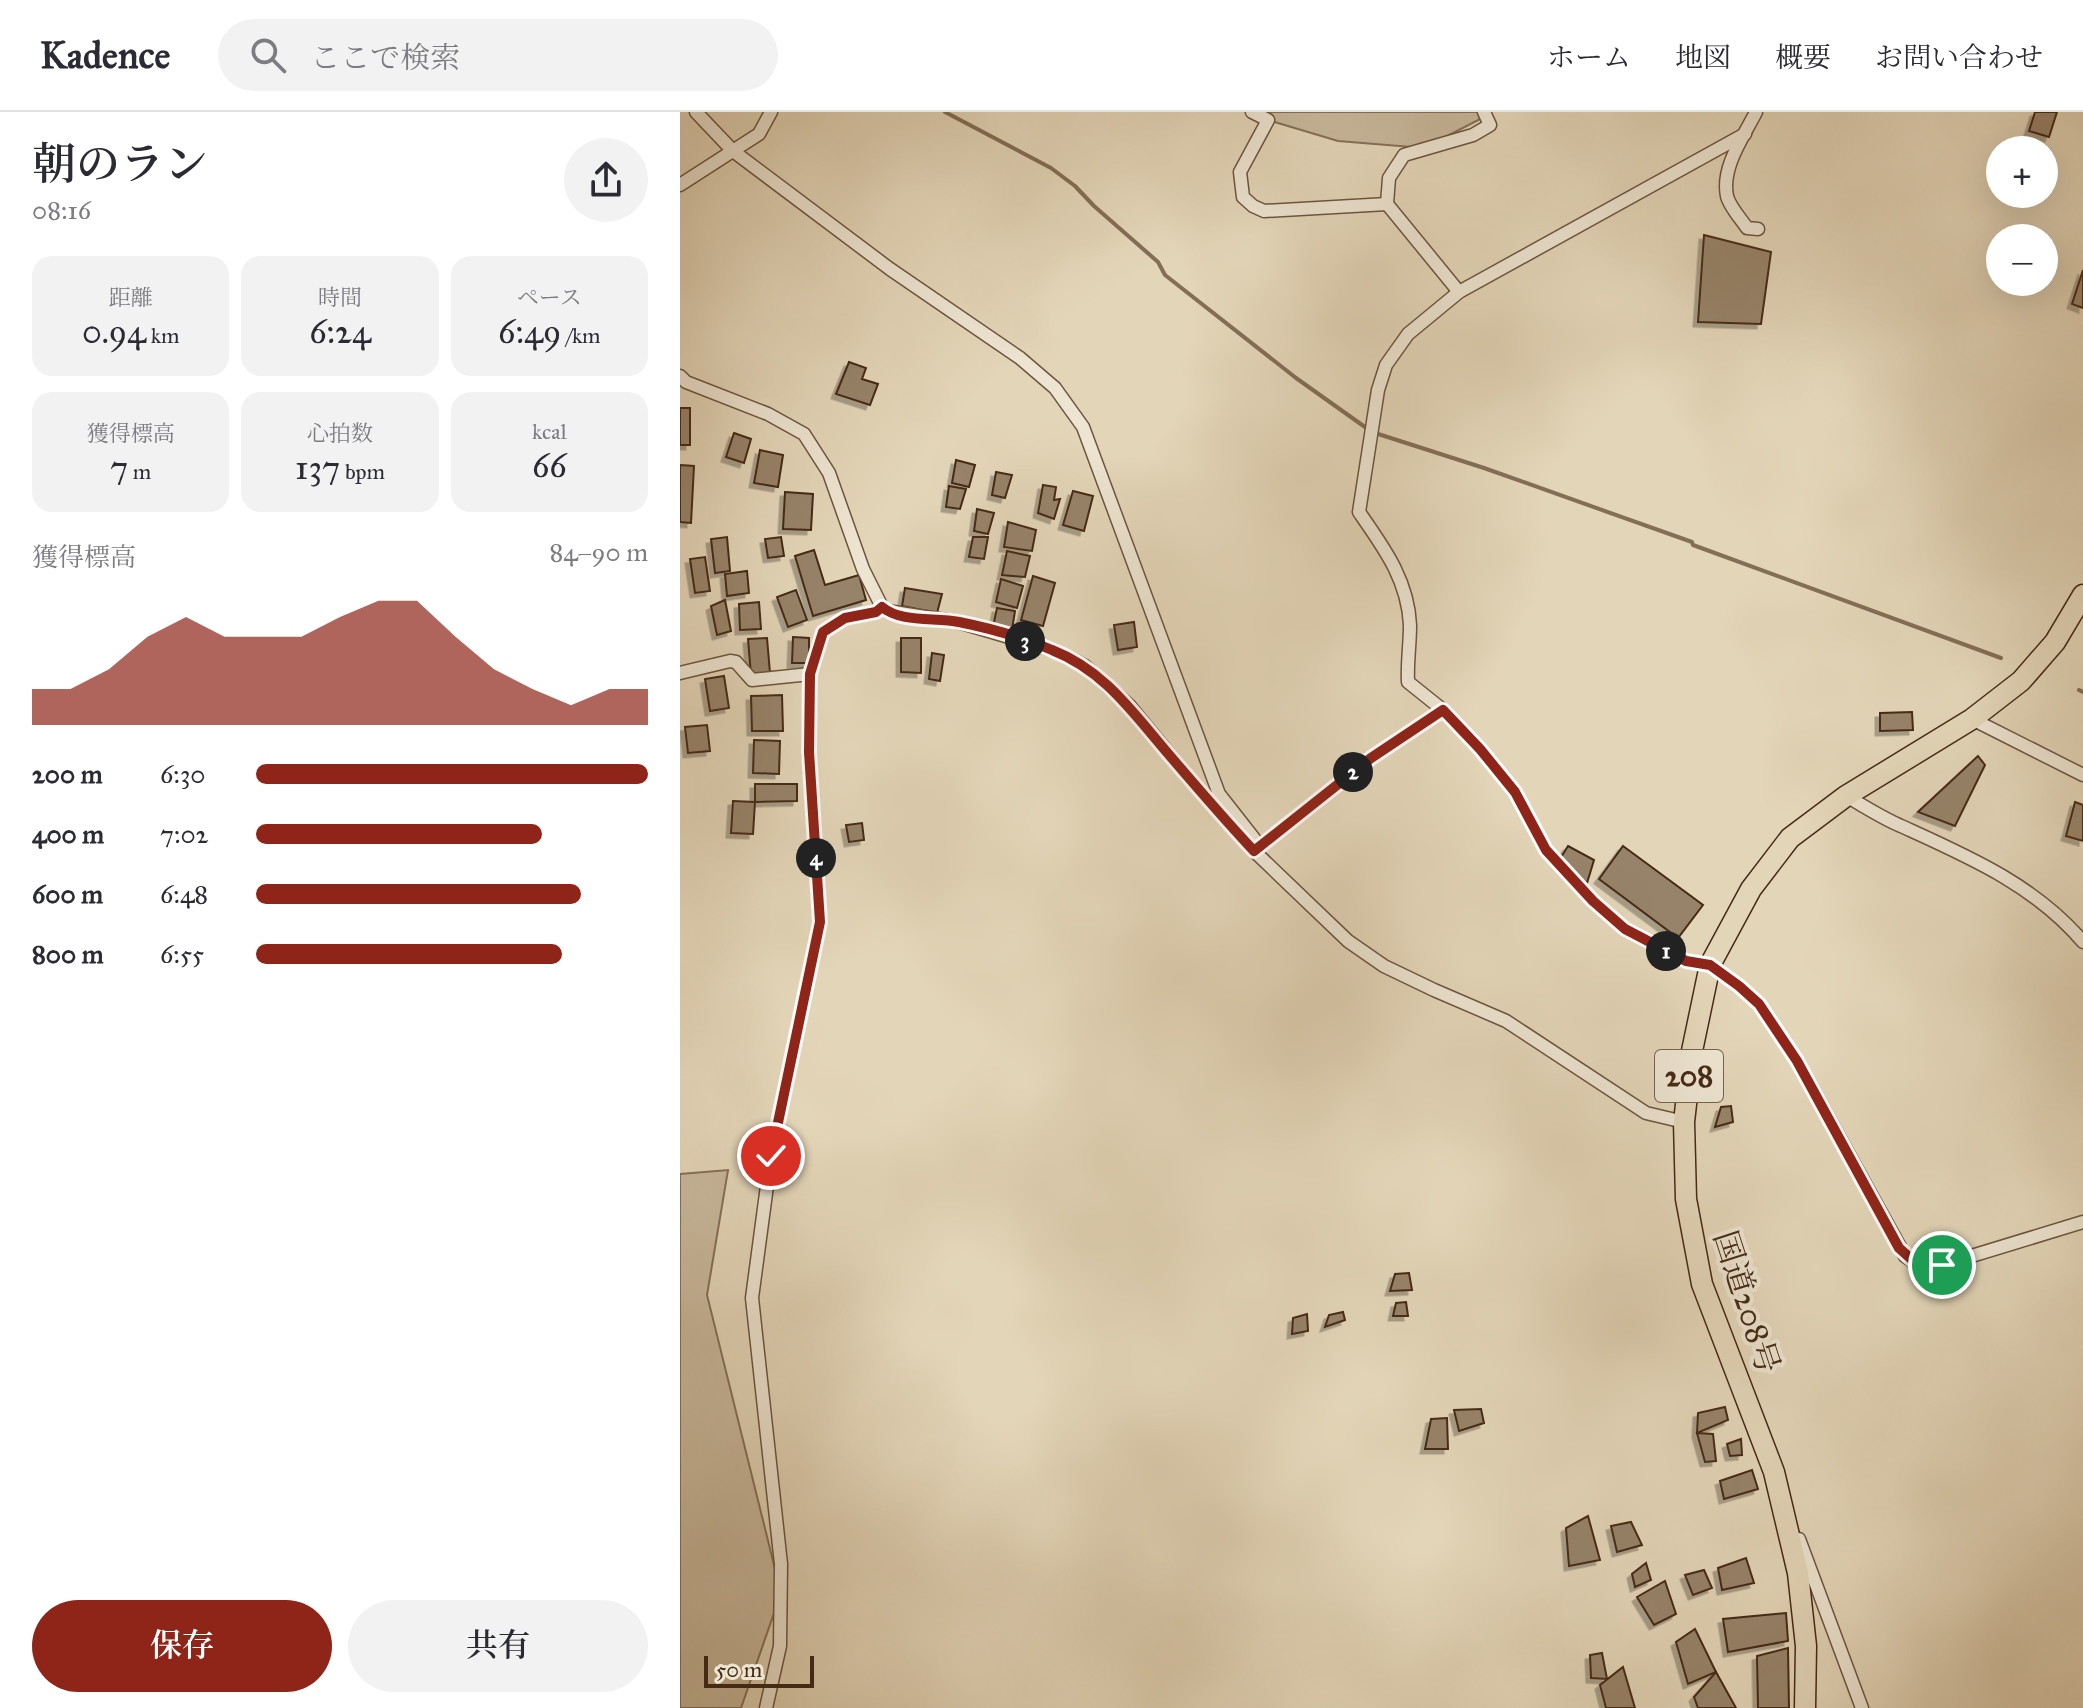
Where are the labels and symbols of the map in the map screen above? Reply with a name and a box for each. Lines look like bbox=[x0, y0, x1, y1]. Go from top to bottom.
pin: 3 bbox=[1005, 621, 1045, 661]
pin: 2 bbox=[1333, 752, 1373, 792]
pin: 4 bbox=[796, 838, 836, 878]
pin: 1 bbox=[1646, 931, 1686, 971]
road number: 208 bbox=[1655, 1050, 1723, 1102]
pin bbox=[737, 1122, 805, 1190]
street label: 国道208号 bbox=[1705, 1226, 1788, 1378]
pin bbox=[1908, 1231, 1976, 1299]
scale bar bbox=[704, 1652, 814, 1688]

